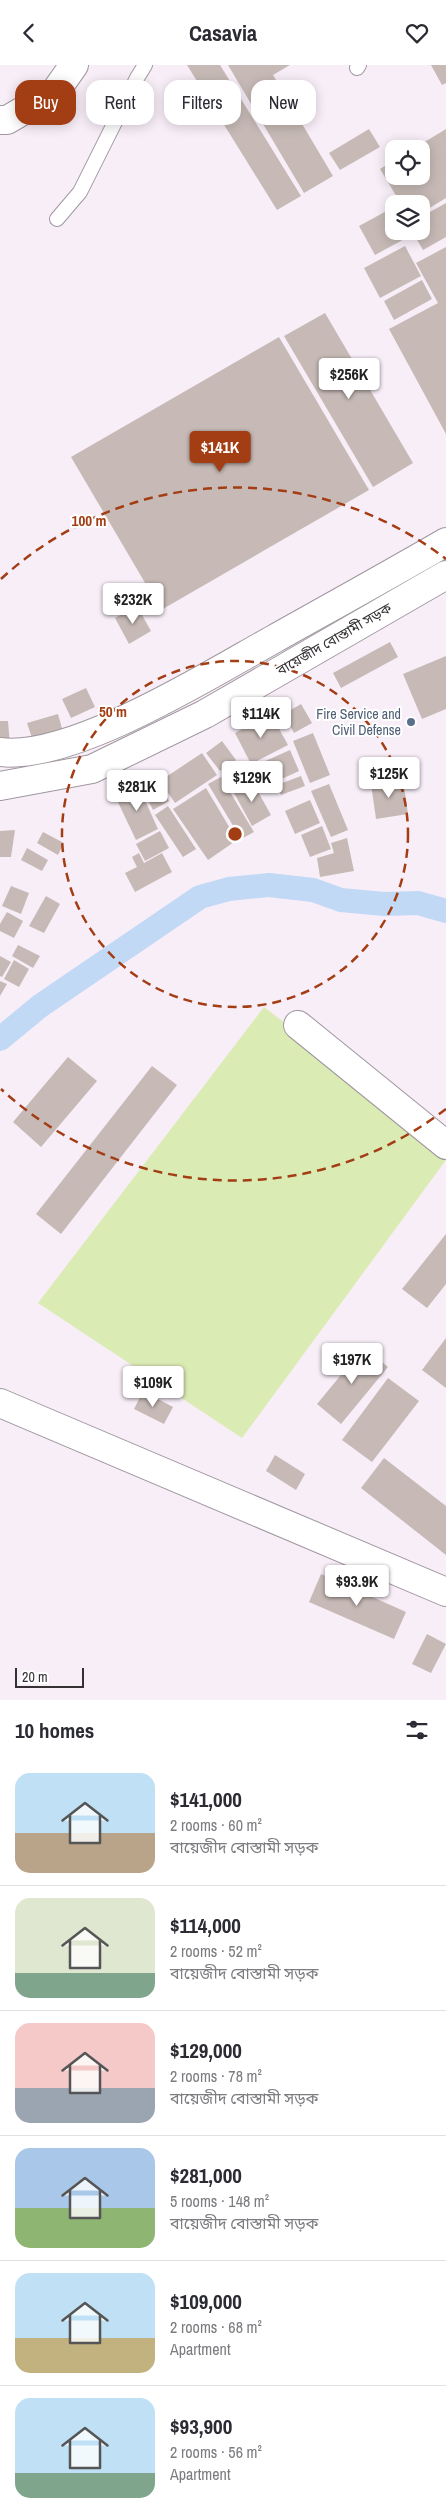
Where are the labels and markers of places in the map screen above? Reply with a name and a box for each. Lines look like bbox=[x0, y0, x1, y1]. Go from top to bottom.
pin: $256K bbox=[314, 357, 384, 400]
pin: $141K bbox=[185, 431, 255, 473]
pin: $232K bbox=[98, 583, 168, 625]
pin: $114K bbox=[226, 697, 296, 739]
place label: Fire Service and Civil Defense bbox=[316, 705, 401, 739]
marker: Fire Service and Civil Defense bbox=[405, 716, 417, 728]
pin: $125K bbox=[354, 757, 424, 799]
pin: $129K bbox=[217, 761, 287, 803]
pin: $281K bbox=[102, 769, 172, 812]
centre of rings bbox=[226, 825, 244, 843]
pin: $197K bbox=[317, 1343, 387, 1385]
pin: $109K bbox=[118, 1365, 188, 1408]
pin: $93.9K bbox=[316, 1565, 398, 1607]

